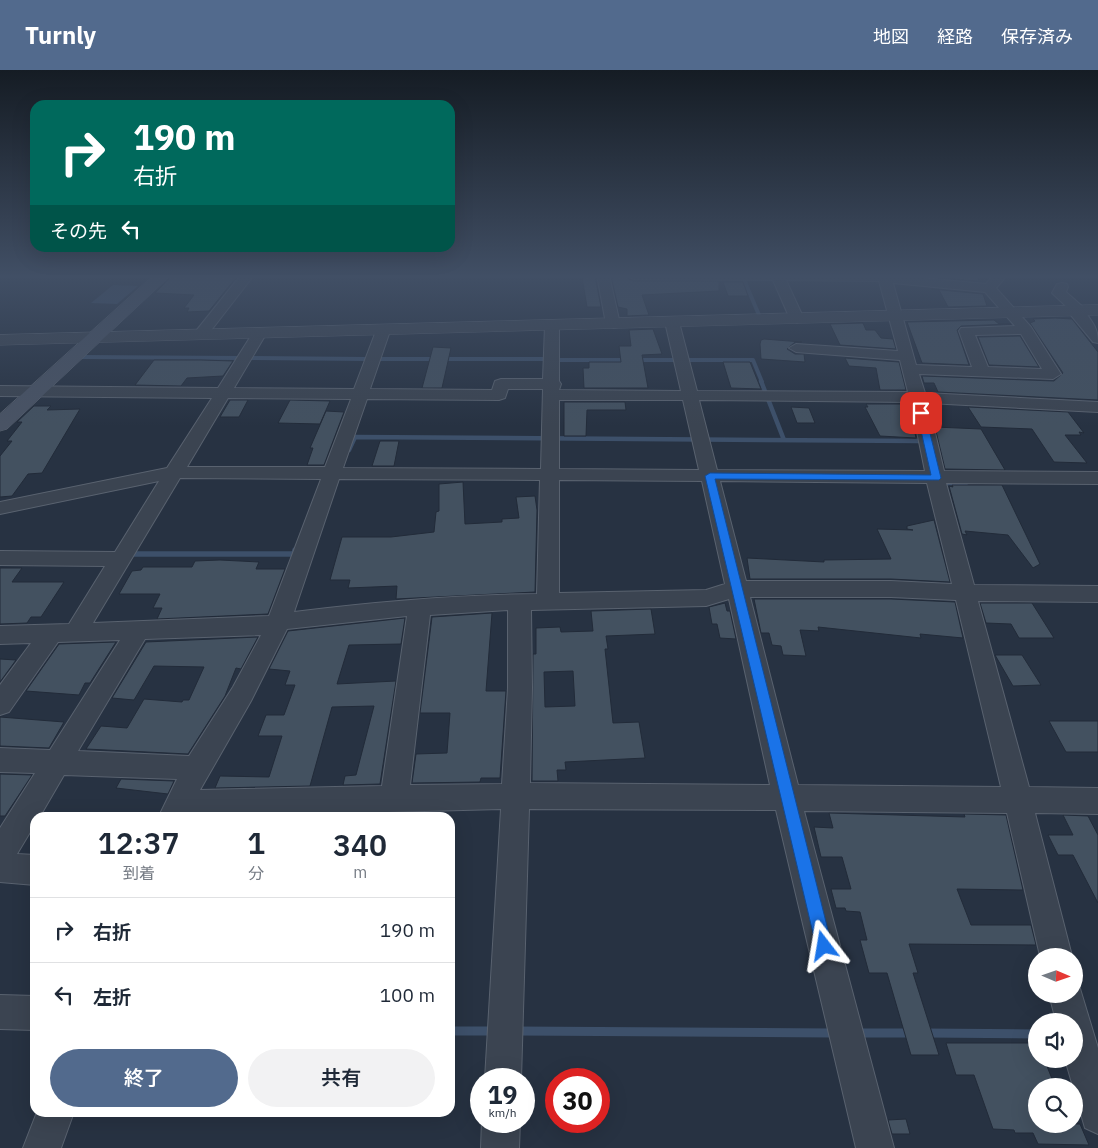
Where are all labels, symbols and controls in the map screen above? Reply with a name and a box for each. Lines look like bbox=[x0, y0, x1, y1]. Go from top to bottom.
text: Turnly bbox=[25, 19, 96, 51]
text: 地図 bbox=[873, 25, 909, 48]
text: 経路 bbox=[937, 25, 973, 48]
text: 保存済み bbox=[1001, 25, 1073, 48]
text: 190 m bbox=[133, 114, 236, 160]
icon: right bbox=[50, 120, 115, 185]
text: 右折 bbox=[133, 161, 177, 190]
icon: left bbox=[117, 215, 145, 243]
text: その先 bbox=[50, 219, 107, 243]
pin bbox=[900, 392, 942, 434]
icon: arrive bbox=[907, 399, 935, 427]
text: 12:37 bbox=[98, 823, 179, 862]
text: 1 bbox=[247, 823, 265, 862]
text: 340 bbox=[333, 825, 387, 864]
text: m bbox=[353, 862, 367, 882]
text: 到着 bbox=[123, 863, 155, 883]
text: 分 bbox=[248, 863, 264, 883]
icon: right bbox=[50, 916, 78, 944]
text: 190 m bbox=[380, 918, 435, 942]
position arrow bbox=[797, 919, 849, 971]
text: 右折 bbox=[93, 920, 131, 944]
north arrow bbox=[1028, 948, 1082, 1002]
map controls bbox=[1028, 948, 1083, 1133]
icon: left bbox=[50, 981, 78, 1009]
text: 100 m bbox=[380, 983, 435, 1007]
text: 左折 bbox=[93, 985, 131, 1009]
button: sound bbox=[1028, 1013, 1083, 1068]
button: 終了 bbox=[50, 1049, 238, 1107]
button: 共有 bbox=[248, 1049, 435, 1107]
speed limit sign: 30 bbox=[545, 1068, 610, 1133]
text: 19 bbox=[487, 1078, 518, 1111]
button: search bbox=[1028, 1078, 1083, 1133]
text: km/h bbox=[488, 1105, 517, 1120]

